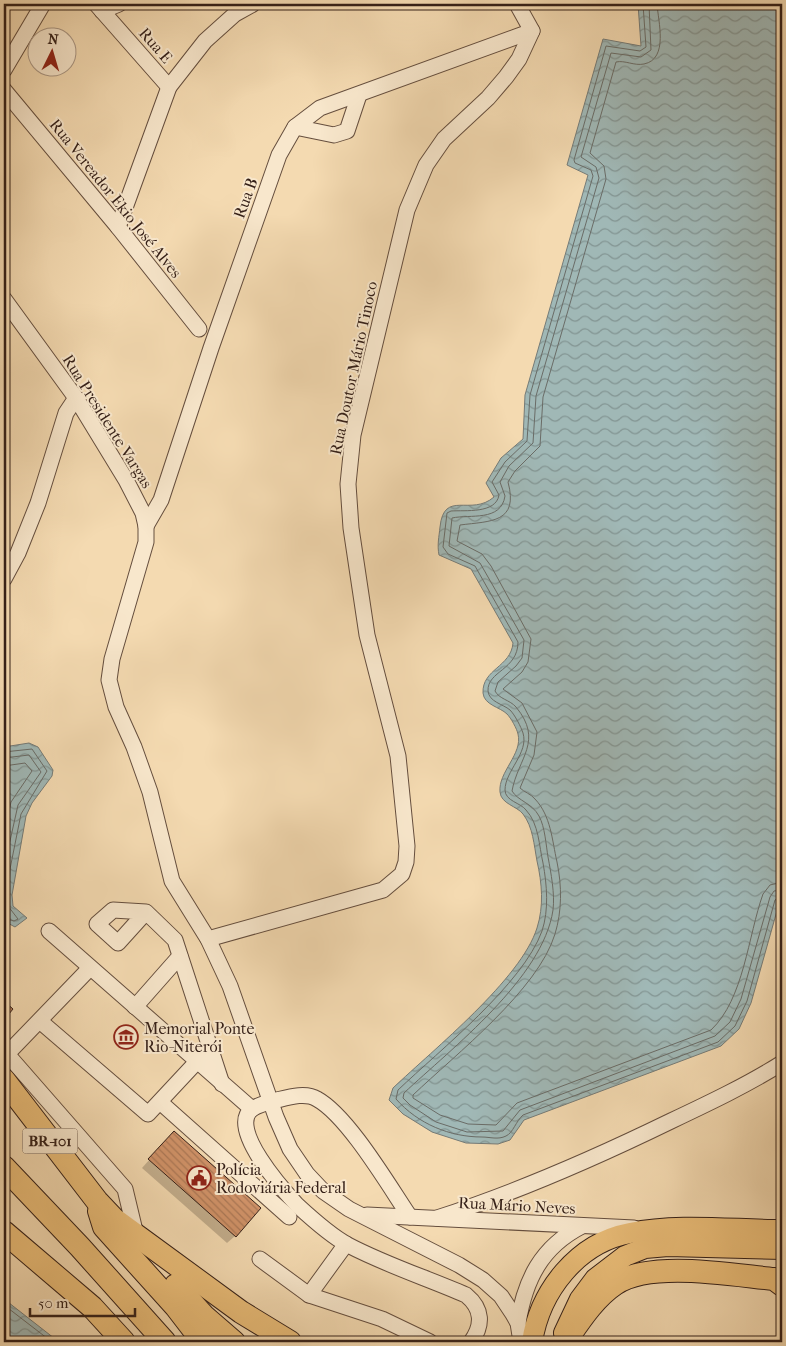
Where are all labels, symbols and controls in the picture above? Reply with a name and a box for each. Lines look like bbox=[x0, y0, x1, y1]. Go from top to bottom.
street label: Rua E bbox=[135, 24, 176, 67]
north arrow bbox=[28, 28, 78, 78]
text: N bbox=[47, 31, 59, 49]
street label: Rua Vereador Ekio José Alves bbox=[46, 115, 186, 282]
street label: Rua B bbox=[229, 175, 262, 221]
street label: Rua Doutor Mário Tinoco bbox=[326, 280, 381, 457]
street label: Rua Presidente Vargas bbox=[59, 351, 157, 492]
place label: Memorial Ponte Rio-Niterói bbox=[144, 1019, 255, 1056]
museum icon: Memorial Ponte Rio-Niterói bbox=[113, 1024, 139, 1050]
road number: BR-101 bbox=[22, 1128, 78, 1154]
place label: Polícia Rodoviária Federal bbox=[216, 1160, 347, 1197]
public building icon: Polícia Rodoviária Federal bbox=[186, 1165, 212, 1191]
street label: Rua Mário Neves bbox=[458, 1193, 576, 1218]
scale bar bbox=[30, 1286, 135, 1318]
text: 50 m bbox=[38, 1294, 69, 1312]

